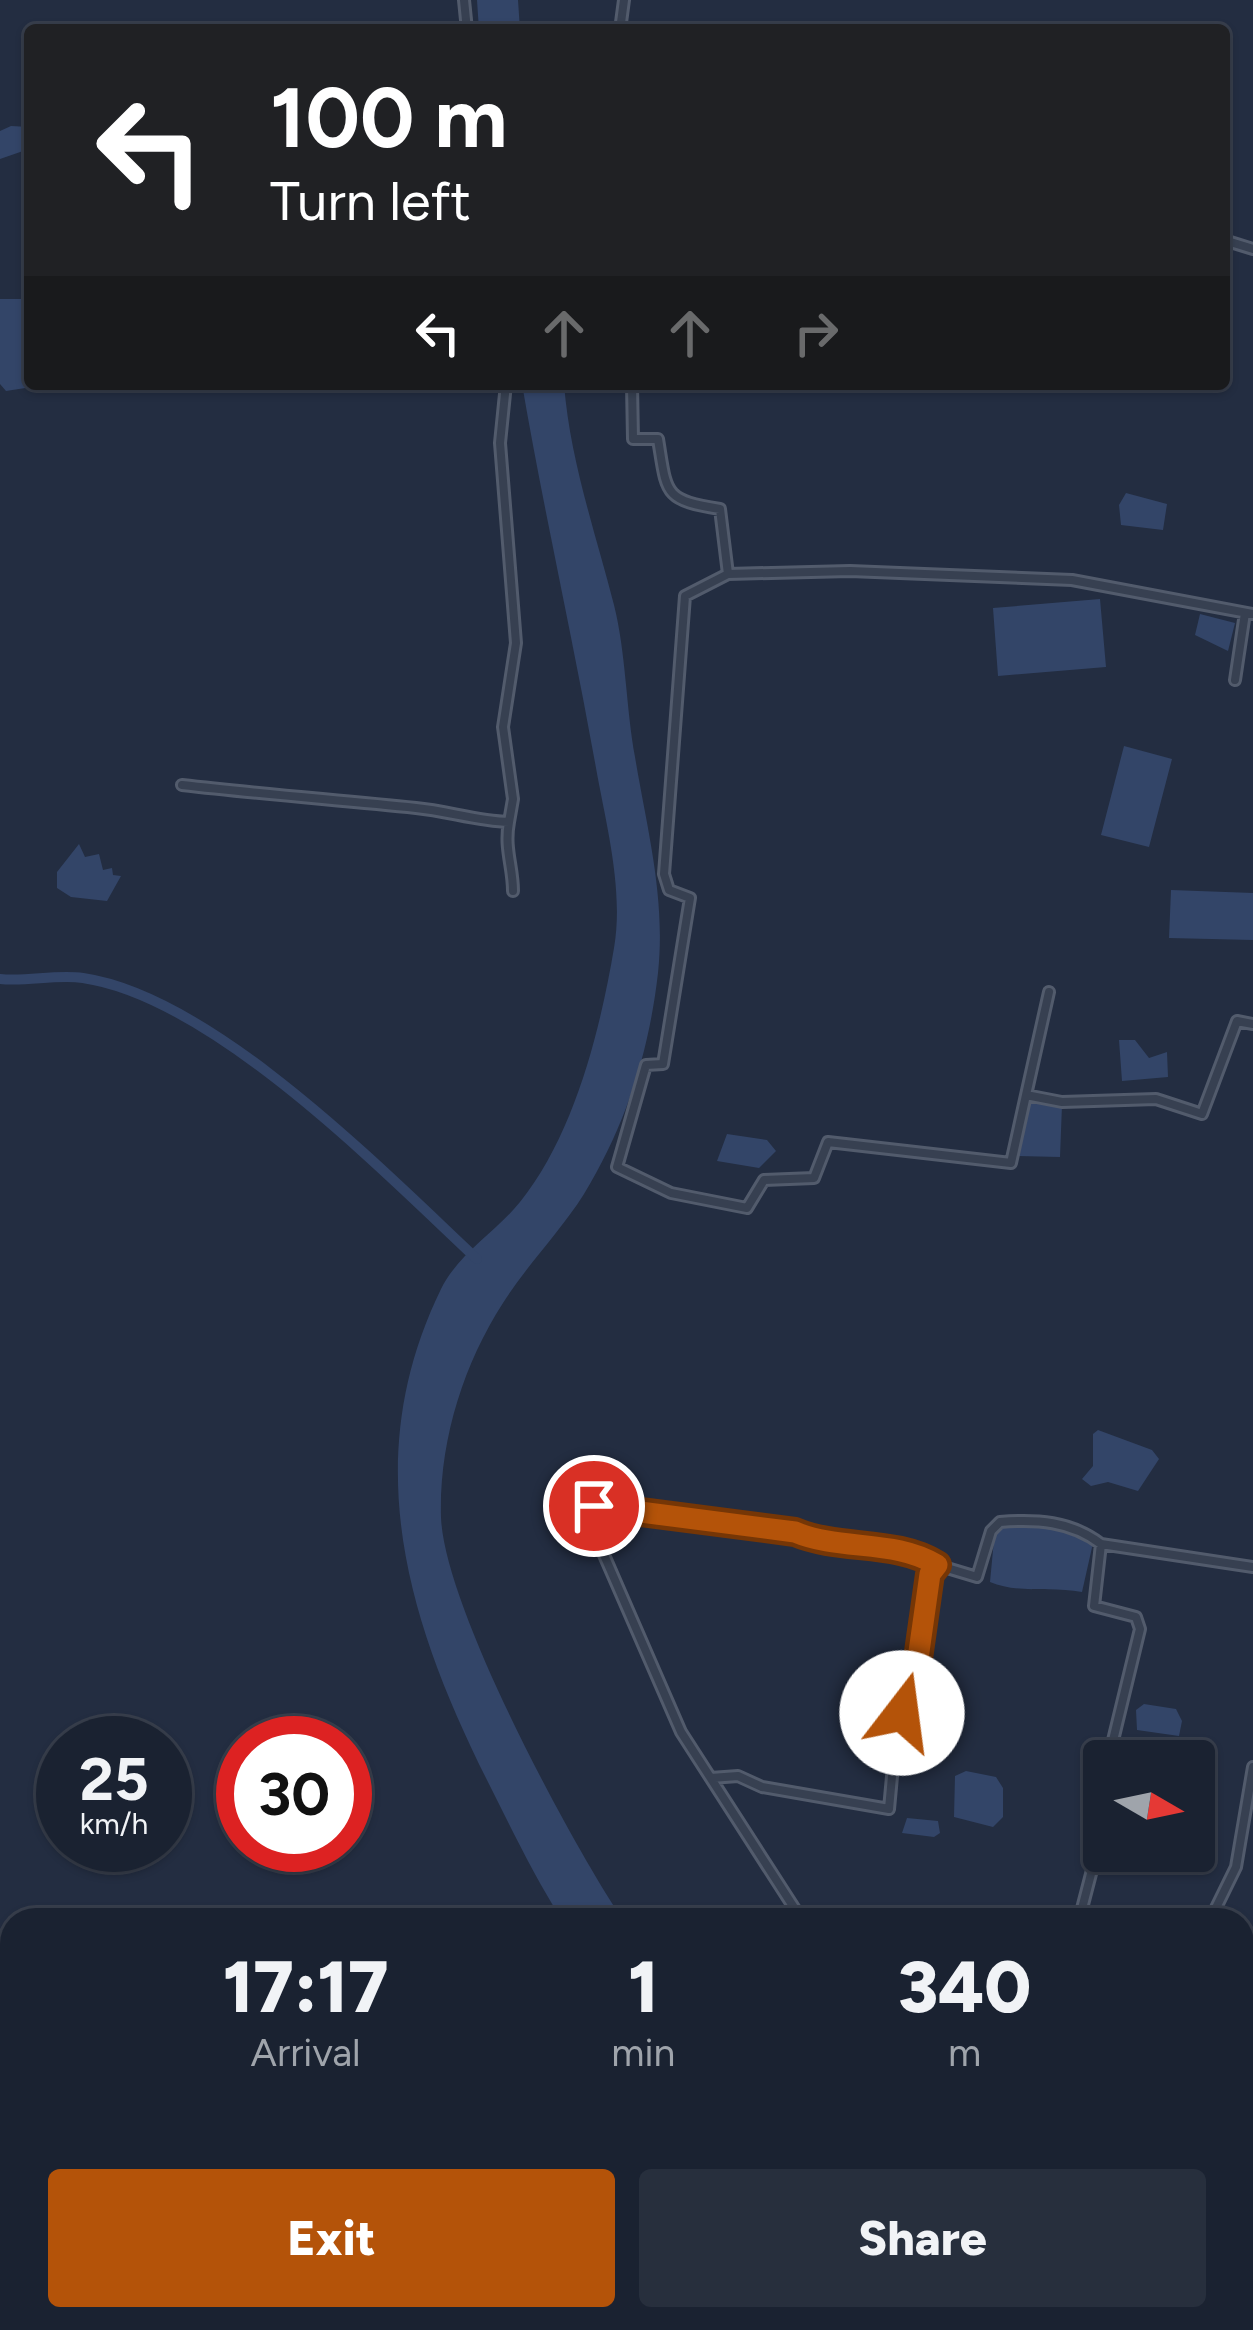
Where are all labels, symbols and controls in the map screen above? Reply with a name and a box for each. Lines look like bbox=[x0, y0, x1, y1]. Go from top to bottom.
text: 100 m bbox=[270, 67, 508, 168]
icon: left bbox=[72, 72, 228, 228]
text: Turn left bbox=[270, 169, 471, 234]
icon: left bbox=[405, 300, 471, 366]
icon: ahead bbox=[531, 300, 597, 366]
icon: ahead bbox=[657, 300, 723, 366]
icon: right bbox=[783, 300, 849, 366]
pin bbox=[543, 1455, 645, 1557]
icon: arrive bbox=[561, 1473, 627, 1539]
position arrow bbox=[839, 1650, 965, 1776]
speed limit sign: 30 bbox=[216, 1716, 372, 1872]
north arrow bbox=[1083, 1740, 1215, 1872]
map controls bbox=[1083, 1740, 1215, 1872]
text: 25 bbox=[79, 1743, 149, 1815]
text: km/h bbox=[80, 1805, 148, 1842]
text: 17:17 bbox=[223, 1944, 389, 2030]
text: 1 bbox=[628, 1944, 659, 2030]
text: 340 bbox=[898, 1944, 1031, 2030]
text: Arrival bbox=[251, 2029, 361, 2076]
text: min bbox=[611, 2029, 675, 2076]
text: m bbox=[948, 2029, 981, 2076]
button: Exit bbox=[48, 2169, 615, 2307]
button: Share bbox=[639, 2169, 1206, 2307]

